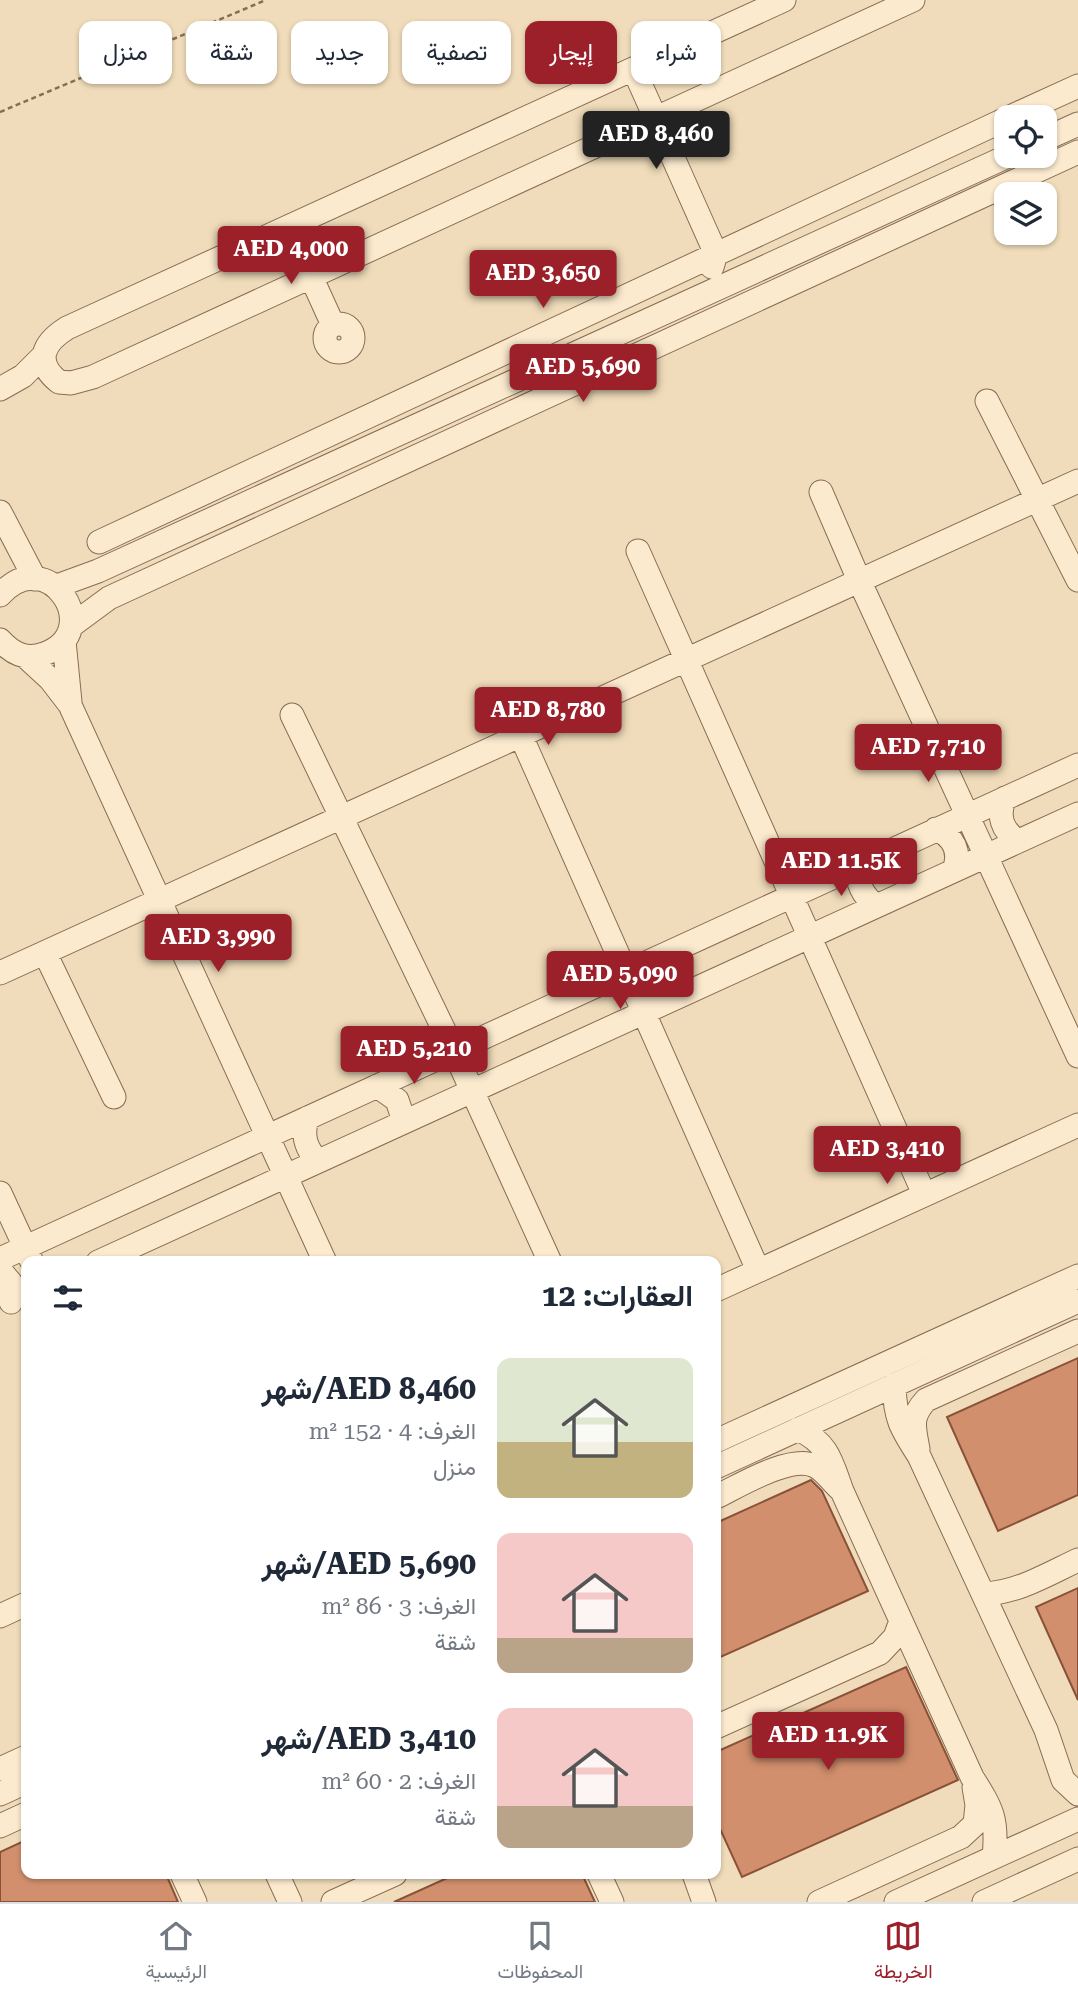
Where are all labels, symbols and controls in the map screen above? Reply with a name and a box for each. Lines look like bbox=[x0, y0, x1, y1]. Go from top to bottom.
chip: منزل bbox=[79, 21, 172, 84]
chip: شقة bbox=[186, 21, 277, 84]
chip: جديد bbox=[291, 21, 388, 84]
chip: تصفية bbox=[402, 21, 511, 84]
chip: إيجار bbox=[525, 21, 617, 84]
chip: شراء bbox=[631, 21, 721, 84]
map controls bbox=[994, 105, 1057, 245]
button: locate bbox=[994, 105, 1057, 168]
pin: AED 8,460 bbox=[576, 111, 736, 171]
text: AED 8,460 bbox=[599, 120, 713, 147]
button: layers bbox=[994, 182, 1057, 245]
pin: AED 4,000 bbox=[211, 226, 371, 286]
text: AED 4,000 bbox=[234, 235, 348, 262]
pin: AED 3,650 bbox=[463, 250, 623, 310]
text: AED 3,650 bbox=[486, 259, 600, 286]
pin: AED 5,690 bbox=[503, 344, 663, 404]
text: AED 5,690 bbox=[526, 353, 640, 380]
pin: AED 8,780 bbox=[468, 688, 628, 747]
text: AED 8,780 bbox=[491, 696, 605, 723]
pin: AED 7,710 bbox=[848, 724, 1008, 784]
text: AED 7,710 bbox=[871, 733, 985, 760]
pin: AED 11.5K bbox=[761, 838, 921, 898]
text: AED 11.5K bbox=[781, 847, 901, 874]
pin: AED 3,990 bbox=[138, 914, 298, 974]
text: AED 3,990 bbox=[161, 923, 275, 950]
pin: AED 5,090 bbox=[540, 951, 700, 1011]
text: AED 5,090 bbox=[563, 960, 677, 987]
pin: AED 5,210 bbox=[334, 1026, 494, 1086]
text: AED 5,210 bbox=[357, 1035, 471, 1062]
pin: AED 3,410 bbox=[807, 1126, 967, 1186]
text: AED 3,410 bbox=[830, 1135, 944, 1162]
text: العقارات: 12 bbox=[542, 1278, 693, 1313]
icon: filters bbox=[49, 1279, 87, 1317]
text: AED 8,460/شهر bbox=[262, 1371, 476, 1406]
icon: home bbox=[553, 1386, 637, 1470]
text: الغرف: 4 · 152 m² bbox=[309, 1418, 476, 1445]
text: منزل bbox=[433, 1454, 476, 1481]
text: AED 5,690/شهر bbox=[262, 1546, 476, 1581]
icon: home bbox=[553, 1561, 637, 1645]
text: الغرف: 3 · 86 m² bbox=[322, 1593, 476, 1620]
text: شقة bbox=[434, 1629, 476, 1656]
pin: AED 11.9K bbox=[748, 1712, 908, 1772]
text: AED 3,410/شهر bbox=[262, 1721, 476, 1756]
text: AED 11.9K bbox=[768, 1721, 888, 1748]
icon: home bbox=[553, 1736, 637, 1820]
text: الغرف: 2 · 60 m² bbox=[322, 1768, 476, 1795]
text: شقة bbox=[434, 1804, 476, 1831]
tab: الرئيسية bbox=[145, 1917, 207, 1988]
tab: المحفوظات bbox=[498, 1917, 583, 1988]
tab: الخريطة bbox=[874, 1917, 933, 1988]

